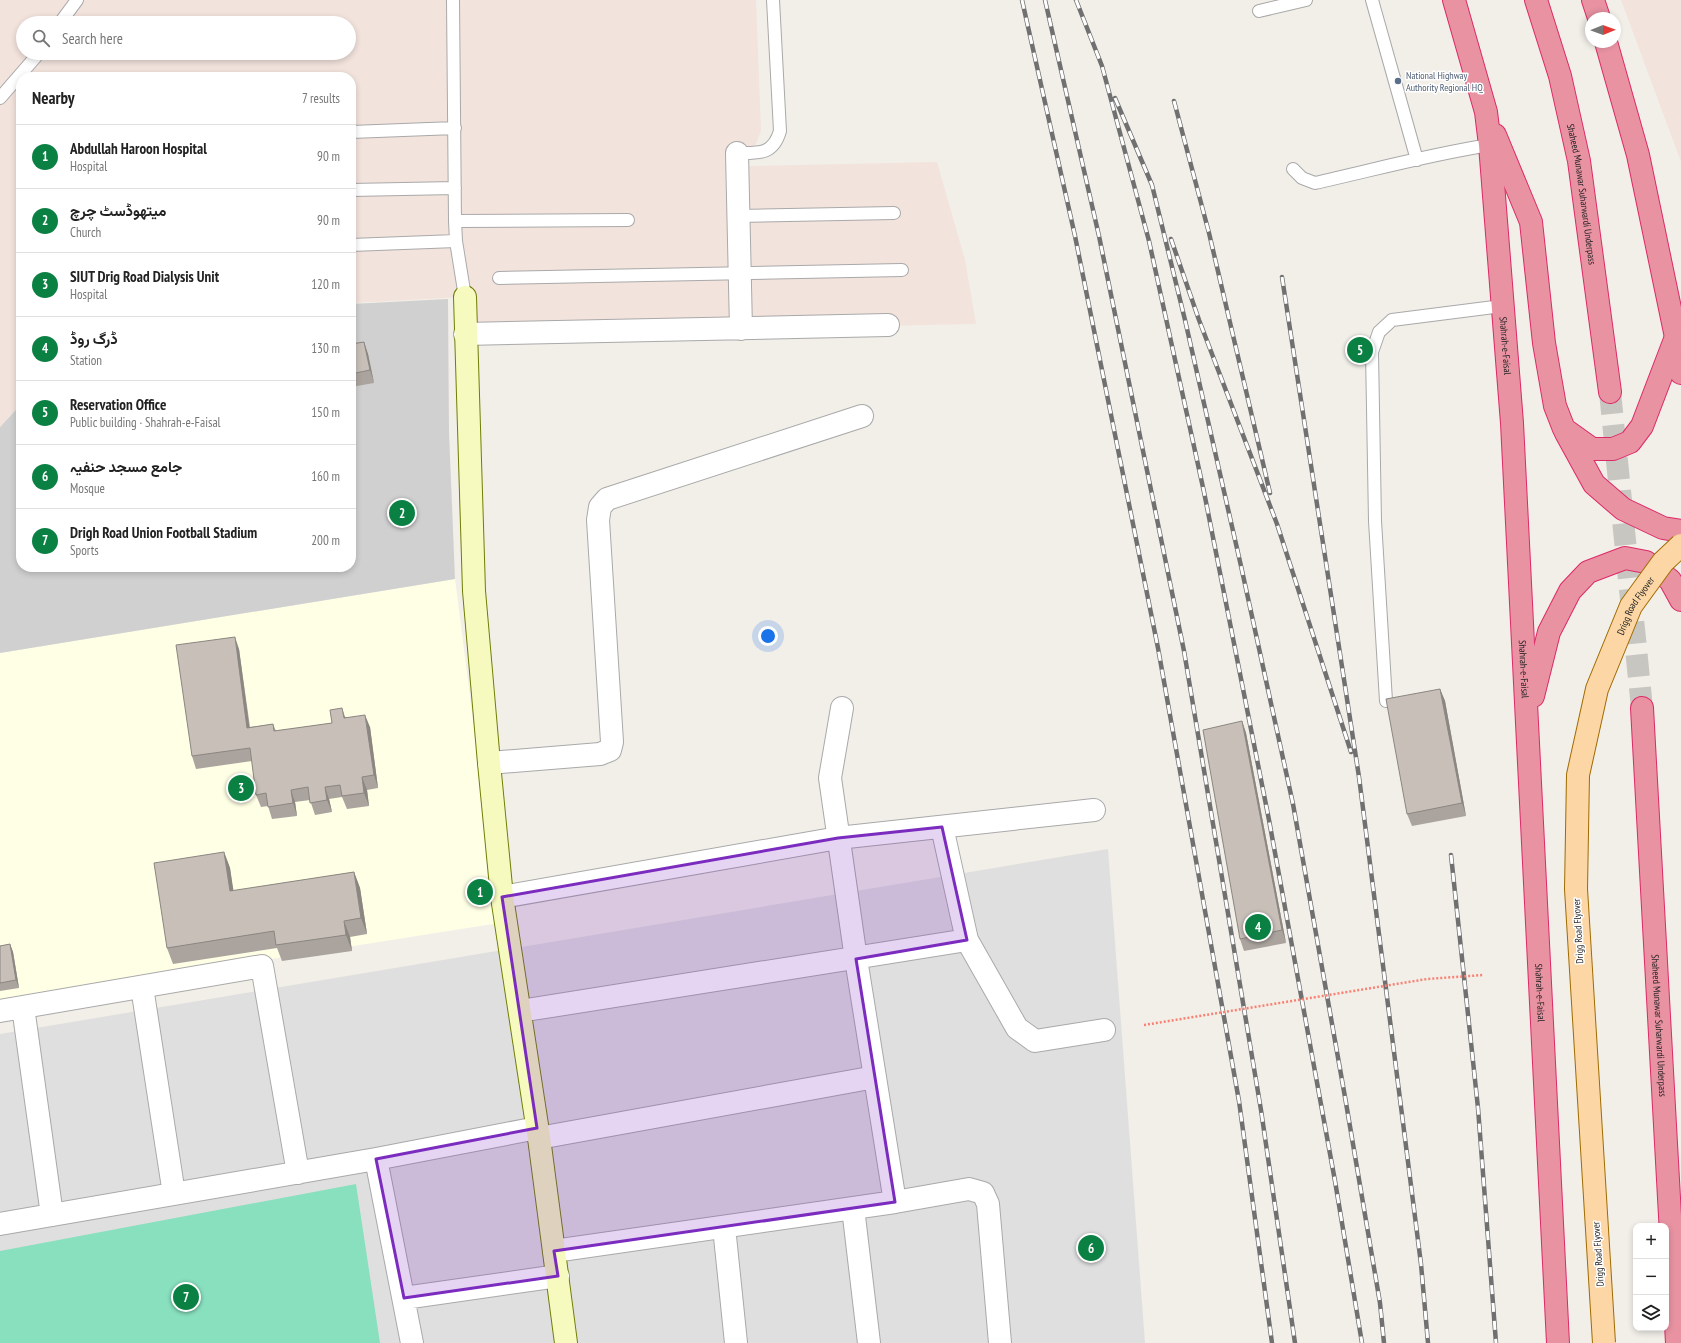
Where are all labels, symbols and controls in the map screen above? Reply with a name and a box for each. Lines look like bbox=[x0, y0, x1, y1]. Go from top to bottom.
north arrow bbox=[1585, 12, 1621, 48]
search box bbox=[16, 16, 356, 60]
icon: search bbox=[30, 27, 52, 49]
text: Search here bbox=[62, 29, 123, 48]
place label: National Highway Authority Regional HQ bbox=[1406, 69, 1483, 94]
marker: National Highway Authority Regional HQ bbox=[1393, 76, 1403, 86]
text: Nearby bbox=[32, 87, 75, 109]
text: 7 results bbox=[302, 90, 340, 107]
street label: Shaheed Munawar Suharwardi Underpass bbox=[1564, 122, 1599, 266]
text: Abdullah Haroon Hospital bbox=[70, 139, 207, 158]
text: 1 bbox=[42, 148, 48, 165]
text: 90 m bbox=[317, 148, 340, 165]
text: Hospital bbox=[70, 158, 107, 175]
text: میتھوڈسٹ چرچ bbox=[70, 201, 166, 220]
text: 2 bbox=[42, 212, 48, 229]
text: 90 m bbox=[317, 212, 340, 229]
text: Church bbox=[70, 224, 101, 241]
text: SIUT Drig Road Dialysis Unit bbox=[70, 267, 219, 286]
text: 3 bbox=[42, 276, 48, 293]
text: 120 m bbox=[311, 276, 340, 293]
text: Hospital bbox=[70, 286, 107, 303]
street label: Shahrah-e-Faisal bbox=[1497, 316, 1515, 376]
text: ڈرگ روڈ bbox=[70, 329, 118, 348]
pin: 5 bbox=[1347, 335, 1373, 365]
text: 4 bbox=[42, 340, 48, 357]
text: 130 m bbox=[311, 340, 340, 357]
text: Station bbox=[70, 352, 102, 369]
text: Reservation Office bbox=[70, 395, 166, 414]
text: 5 bbox=[42, 404, 48, 421]
text: 150 m bbox=[311, 404, 340, 421]
text: Public building · Shahrah-e-Faisal bbox=[70, 414, 221, 431]
text: جامع مسجد حنفیہ bbox=[70, 457, 182, 476]
text: 6 bbox=[42, 468, 48, 485]
text: 160 m bbox=[311, 468, 340, 485]
text: Mosque bbox=[70, 480, 105, 497]
pin: 2 bbox=[389, 498, 415, 528]
text: Drigh Road Union Football Stadium bbox=[70, 523, 257, 542]
text: 7 bbox=[42, 532, 48, 549]
text: 200 m bbox=[311, 532, 340, 549]
text: Sports bbox=[70, 542, 99, 559]
street label: Drigg Road Flyover bbox=[1613, 574, 1657, 637]
your location bbox=[758, 626, 778, 646]
street label: Shahrah-e-Faisal bbox=[1516, 640, 1532, 699]
pin: 3 bbox=[228, 773, 254, 803]
pin: 1 bbox=[467, 877, 493, 907]
street label: Drigg Road Flyover bbox=[1570, 898, 1586, 964]
pin: 4 bbox=[1245, 912, 1271, 942]
street label: Shaheed Munawar Suharwardi Underpass bbox=[1649, 954, 1670, 1098]
street label: Shahrah-e-Faisal bbox=[1533, 963, 1548, 1023]
street label: Drigg Road Flyover bbox=[1589, 1221, 1607, 1287]
map controls bbox=[1633, 1223, 1669, 1331]
button: + bbox=[1633, 1223, 1669, 1259]
pin: 6 bbox=[1078, 1233, 1104, 1263]
button: − bbox=[1633, 1259, 1669, 1295]
pin: 7 bbox=[173, 1282, 199, 1312]
button: layers bbox=[1633, 1295, 1669, 1331]

